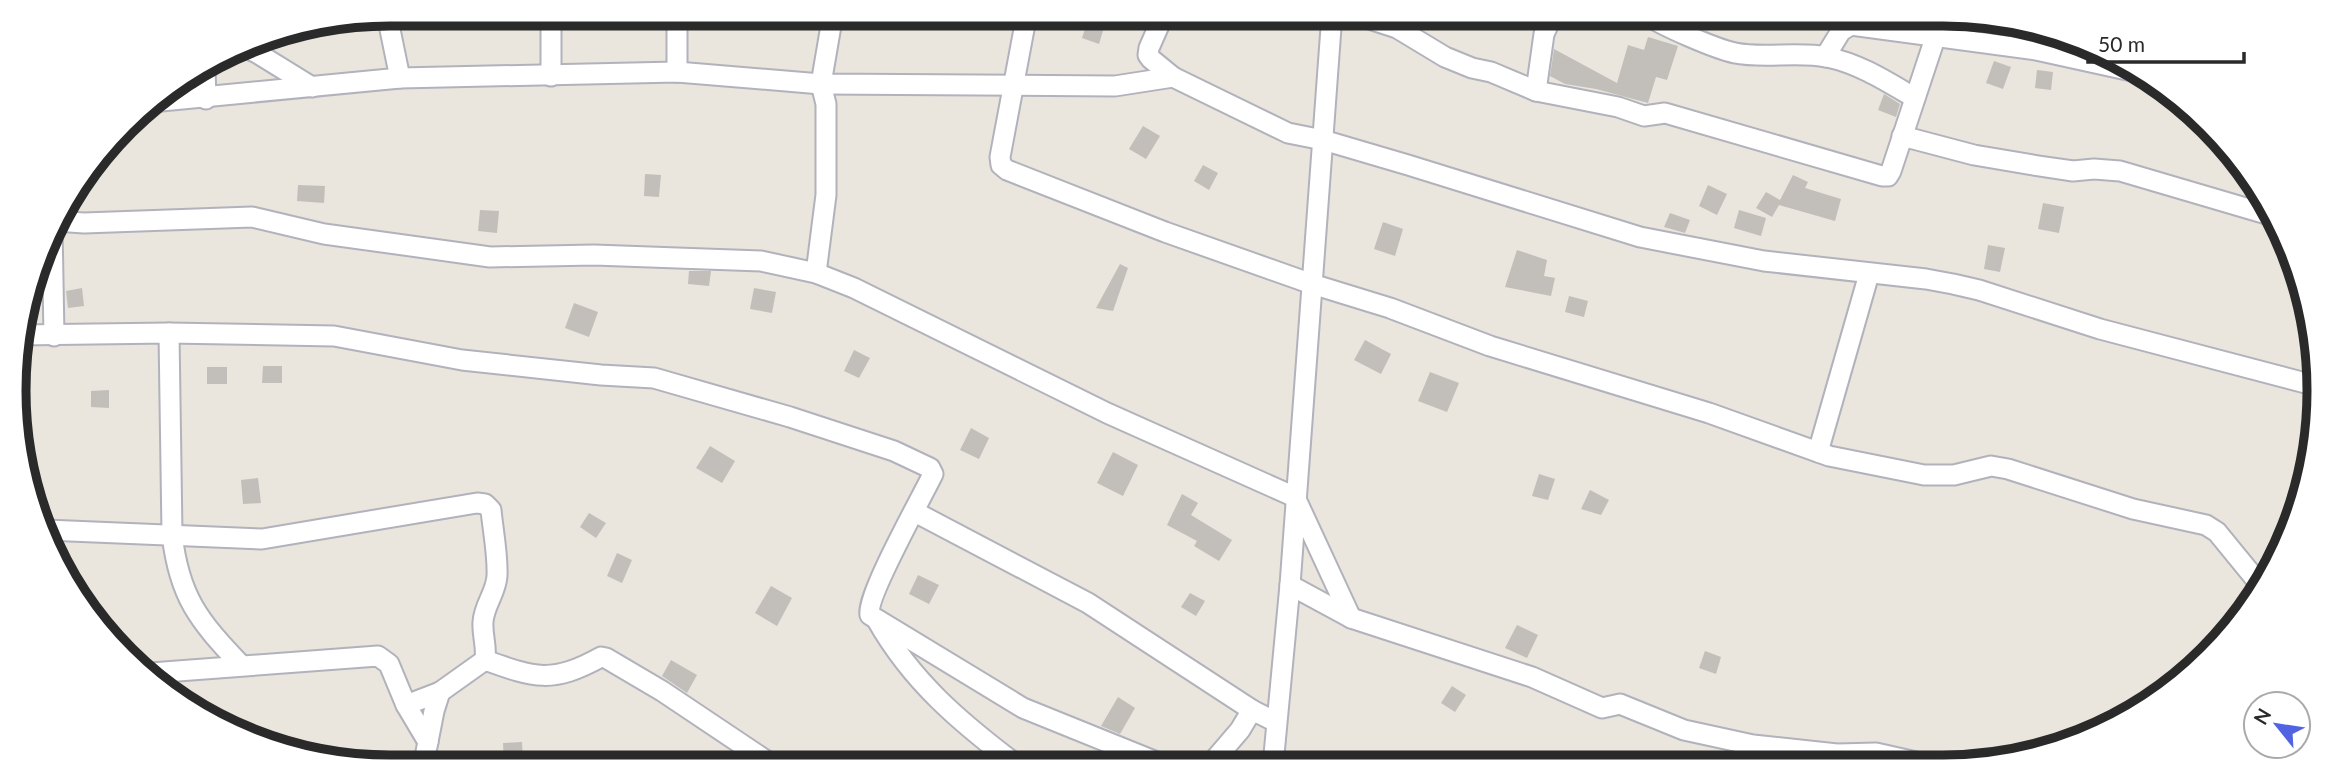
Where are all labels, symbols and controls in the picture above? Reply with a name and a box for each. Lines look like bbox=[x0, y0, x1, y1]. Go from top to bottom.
scale bar bbox=[2088, 21, 2244, 65]
text: 50 m bbox=[2098, 31, 2145, 56]
north arrow bbox=[2242, 690, 2312, 760]
text: N bbox=[2248, 704, 2275, 728]

